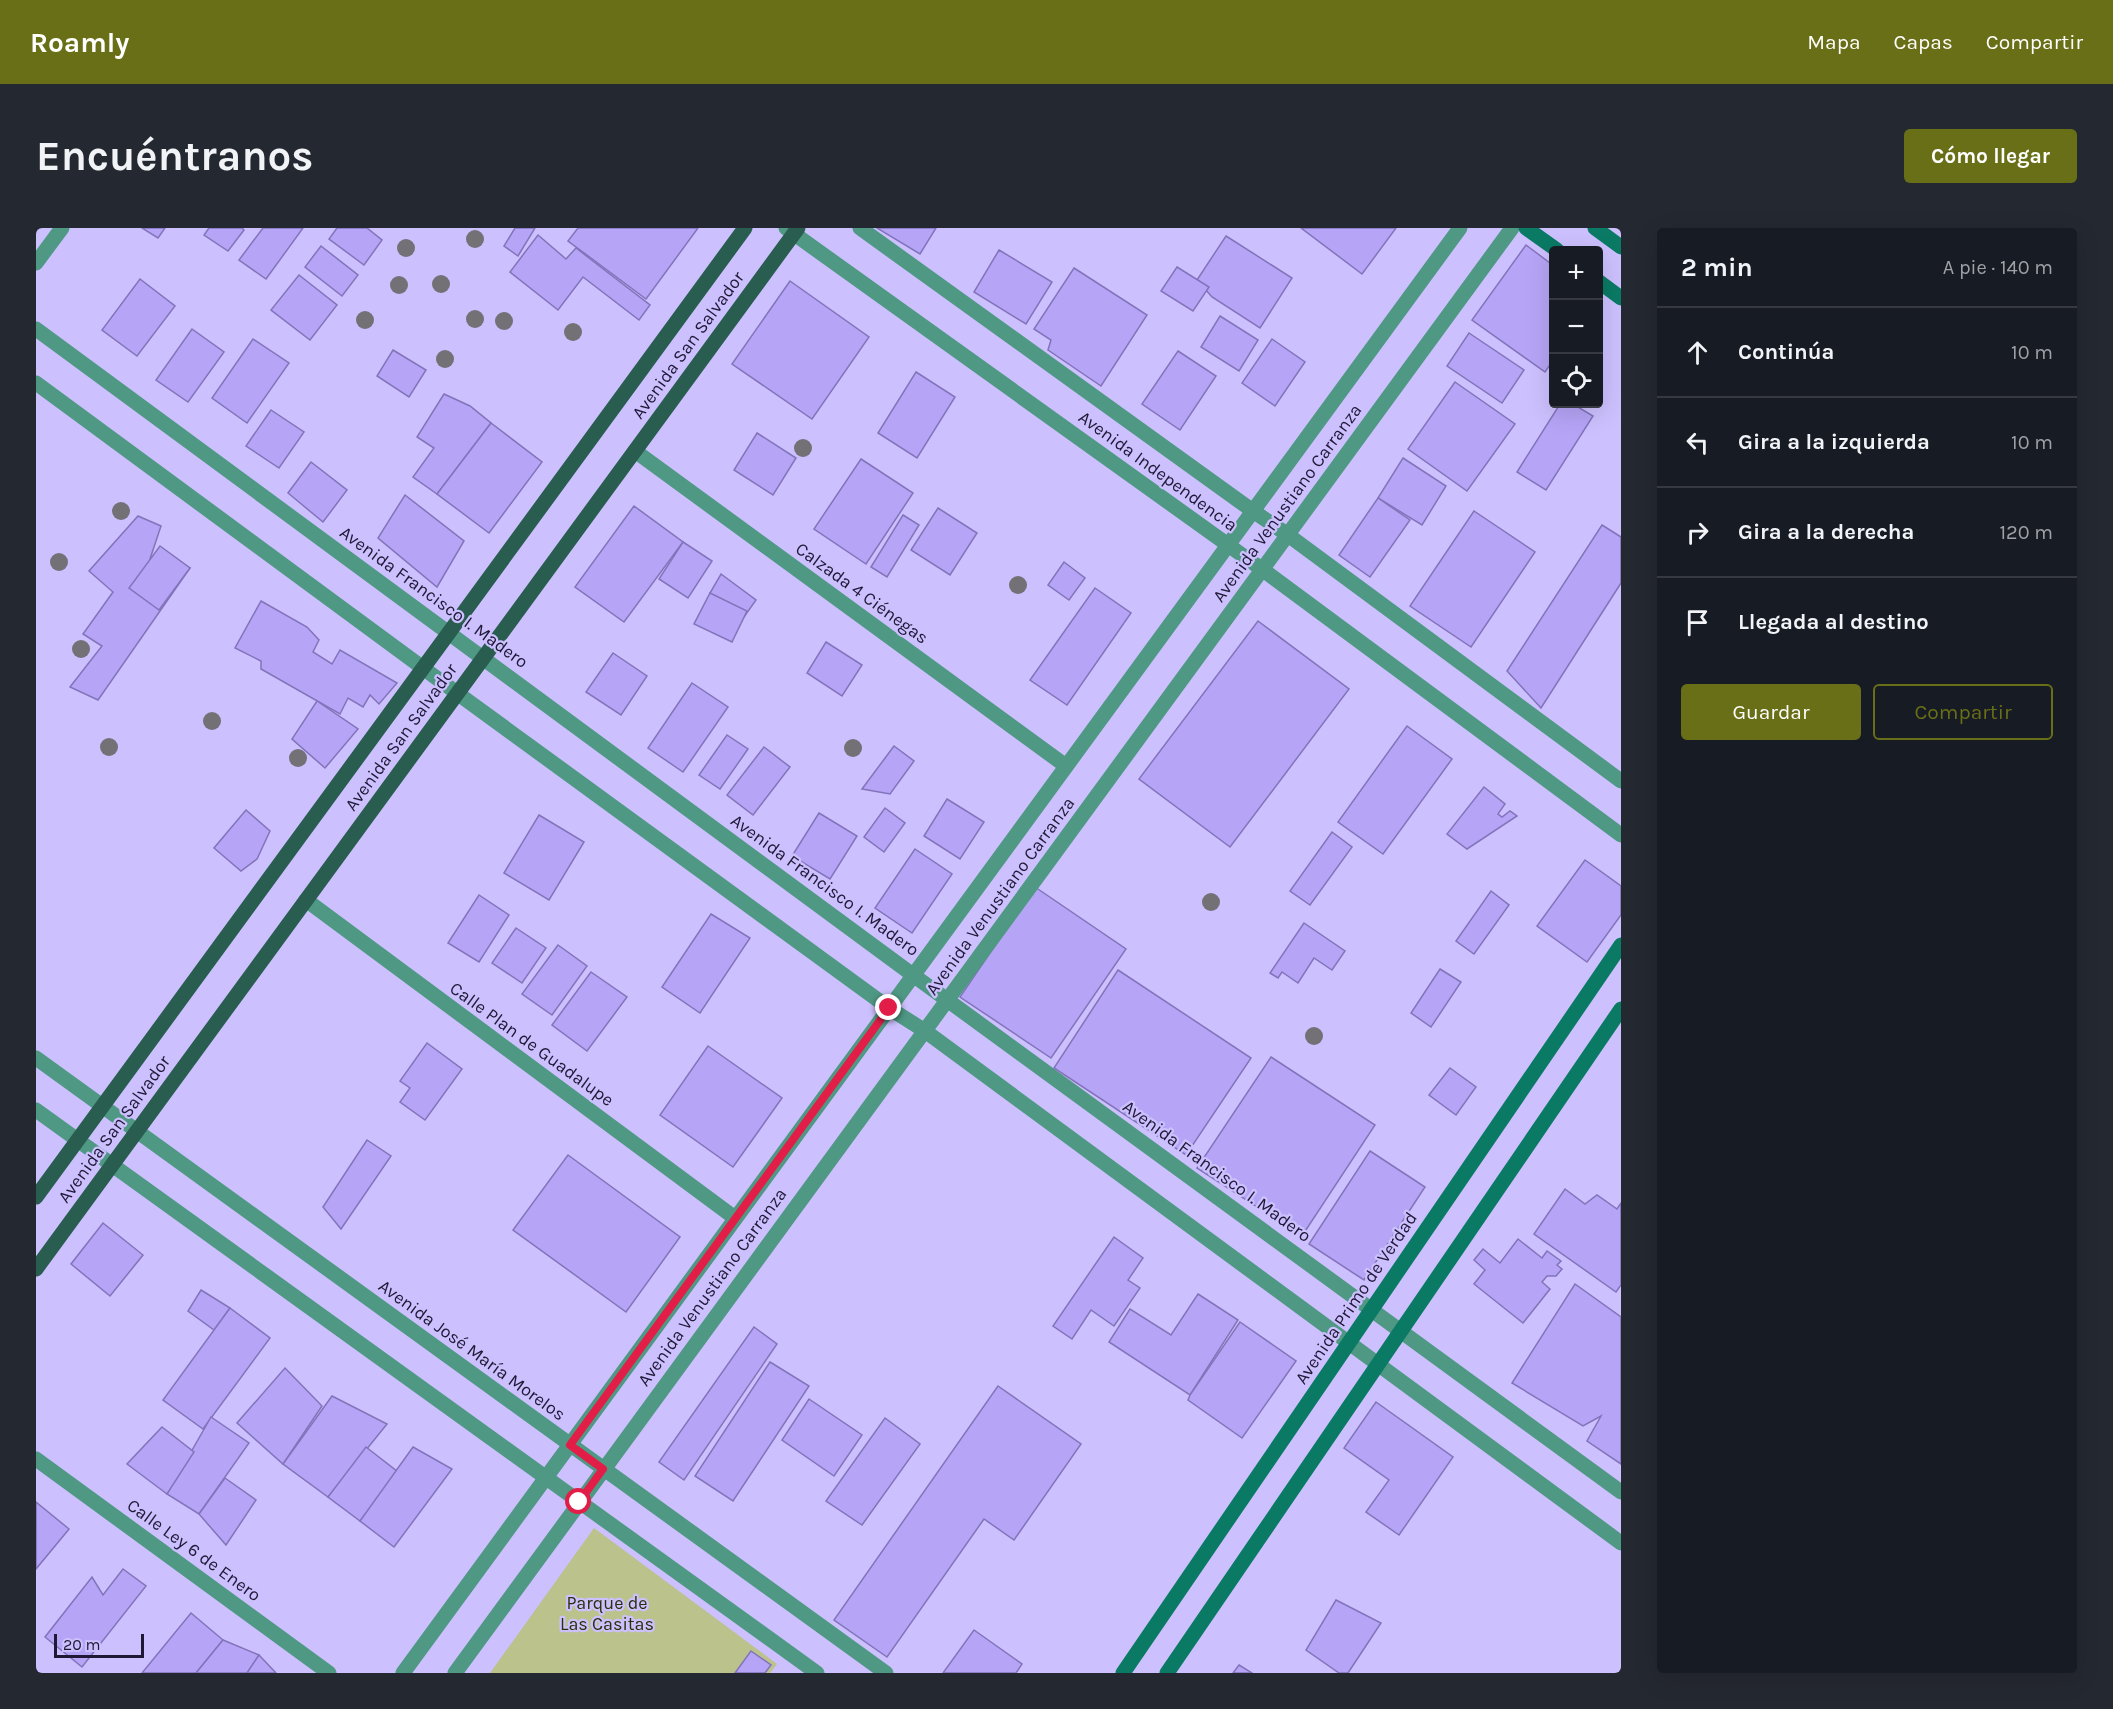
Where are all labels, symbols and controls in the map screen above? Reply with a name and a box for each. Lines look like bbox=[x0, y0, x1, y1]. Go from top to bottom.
text: Roamly bbox=[30, 26, 129, 59]
text: Mapa bbox=[1807, 30, 1861, 54]
text: Capas bbox=[1894, 30, 1953, 54]
text: Compartir bbox=[1986, 30, 2083, 54]
button: Cómo llegar bbox=[1904, 129, 2077, 183]
text: Encuéntranos bbox=[36, 131, 314, 181]
map controls bbox=[1549, 246, 1603, 408]
button: + bbox=[1549, 246, 1603, 300]
text: 2 min bbox=[1681, 252, 1753, 283]
text: A pie · 140 m bbox=[1943, 256, 2053, 279]
street label: Avenida San Salvador bbox=[627, 267, 749, 423]
button: − bbox=[1549, 300, 1603, 354]
icon: ahead bbox=[1681, 336, 1714, 369]
text: Continúa bbox=[1738, 339, 1834, 365]
text: 10 m bbox=[2011, 341, 2053, 364]
button: locate bbox=[1549, 354, 1603, 408]
street label: Avenida Venustiano Carranza bbox=[1208, 400, 1366, 606]
street label: Avenida Independencia bbox=[1074, 406, 1242, 536]
icon: left bbox=[1681, 426, 1714, 459]
text: Gira a la izquierda bbox=[1738, 429, 1930, 455]
text: 10 m bbox=[2011, 431, 2053, 454]
icon: right bbox=[1681, 516, 1714, 549]
text: Gira a la derecha bbox=[1738, 519, 1914, 545]
street label: Avenida Francisco I. Madero bbox=[336, 521, 532, 673]
text: 120 m bbox=[1999, 521, 2053, 544]
street label: Calzada 4 Ciénegas bbox=[791, 537, 933, 649]
icon: arrive bbox=[1681, 606, 1714, 639]
text: Llegada al destino bbox=[1738, 609, 1929, 635]
street label: Avenida San Salvador bbox=[340, 659, 462, 815]
button: Guardar bbox=[1681, 684, 1861, 740]
button: Compartir bbox=[1873, 684, 2053, 740]
street label: Avenida Venustiano Carranza bbox=[921, 793, 1079, 999]
street label: Avenida Francisco I. Madero bbox=[727, 809, 923, 961]
street label: Calle Plan de Guadalupe bbox=[446, 977, 618, 1111]
route end bbox=[875, 994, 901, 1020]
street label: Avenida San Salvador bbox=[53, 1051, 175, 1207]
street label: Avenida Francisco I. Madero bbox=[1119, 1095, 1315, 1247]
street label: Avenida Venustiano Carranza bbox=[633, 1184, 791, 1390]
street label: Avenida Primo de Verdad bbox=[1290, 1208, 1422, 1388]
street label: Avenida José María Morelos bbox=[374, 1275, 570, 1425]
route start bbox=[565, 1488, 591, 1514]
street label: Calle Ley 6 de Enero bbox=[123, 1494, 265, 1606]
park label: Parque de Las Casitas bbox=[560, 1592, 654, 1635]
scale bar bbox=[54, 1631, 144, 1658]
text: 20 m bbox=[63, 1635, 101, 1654]

